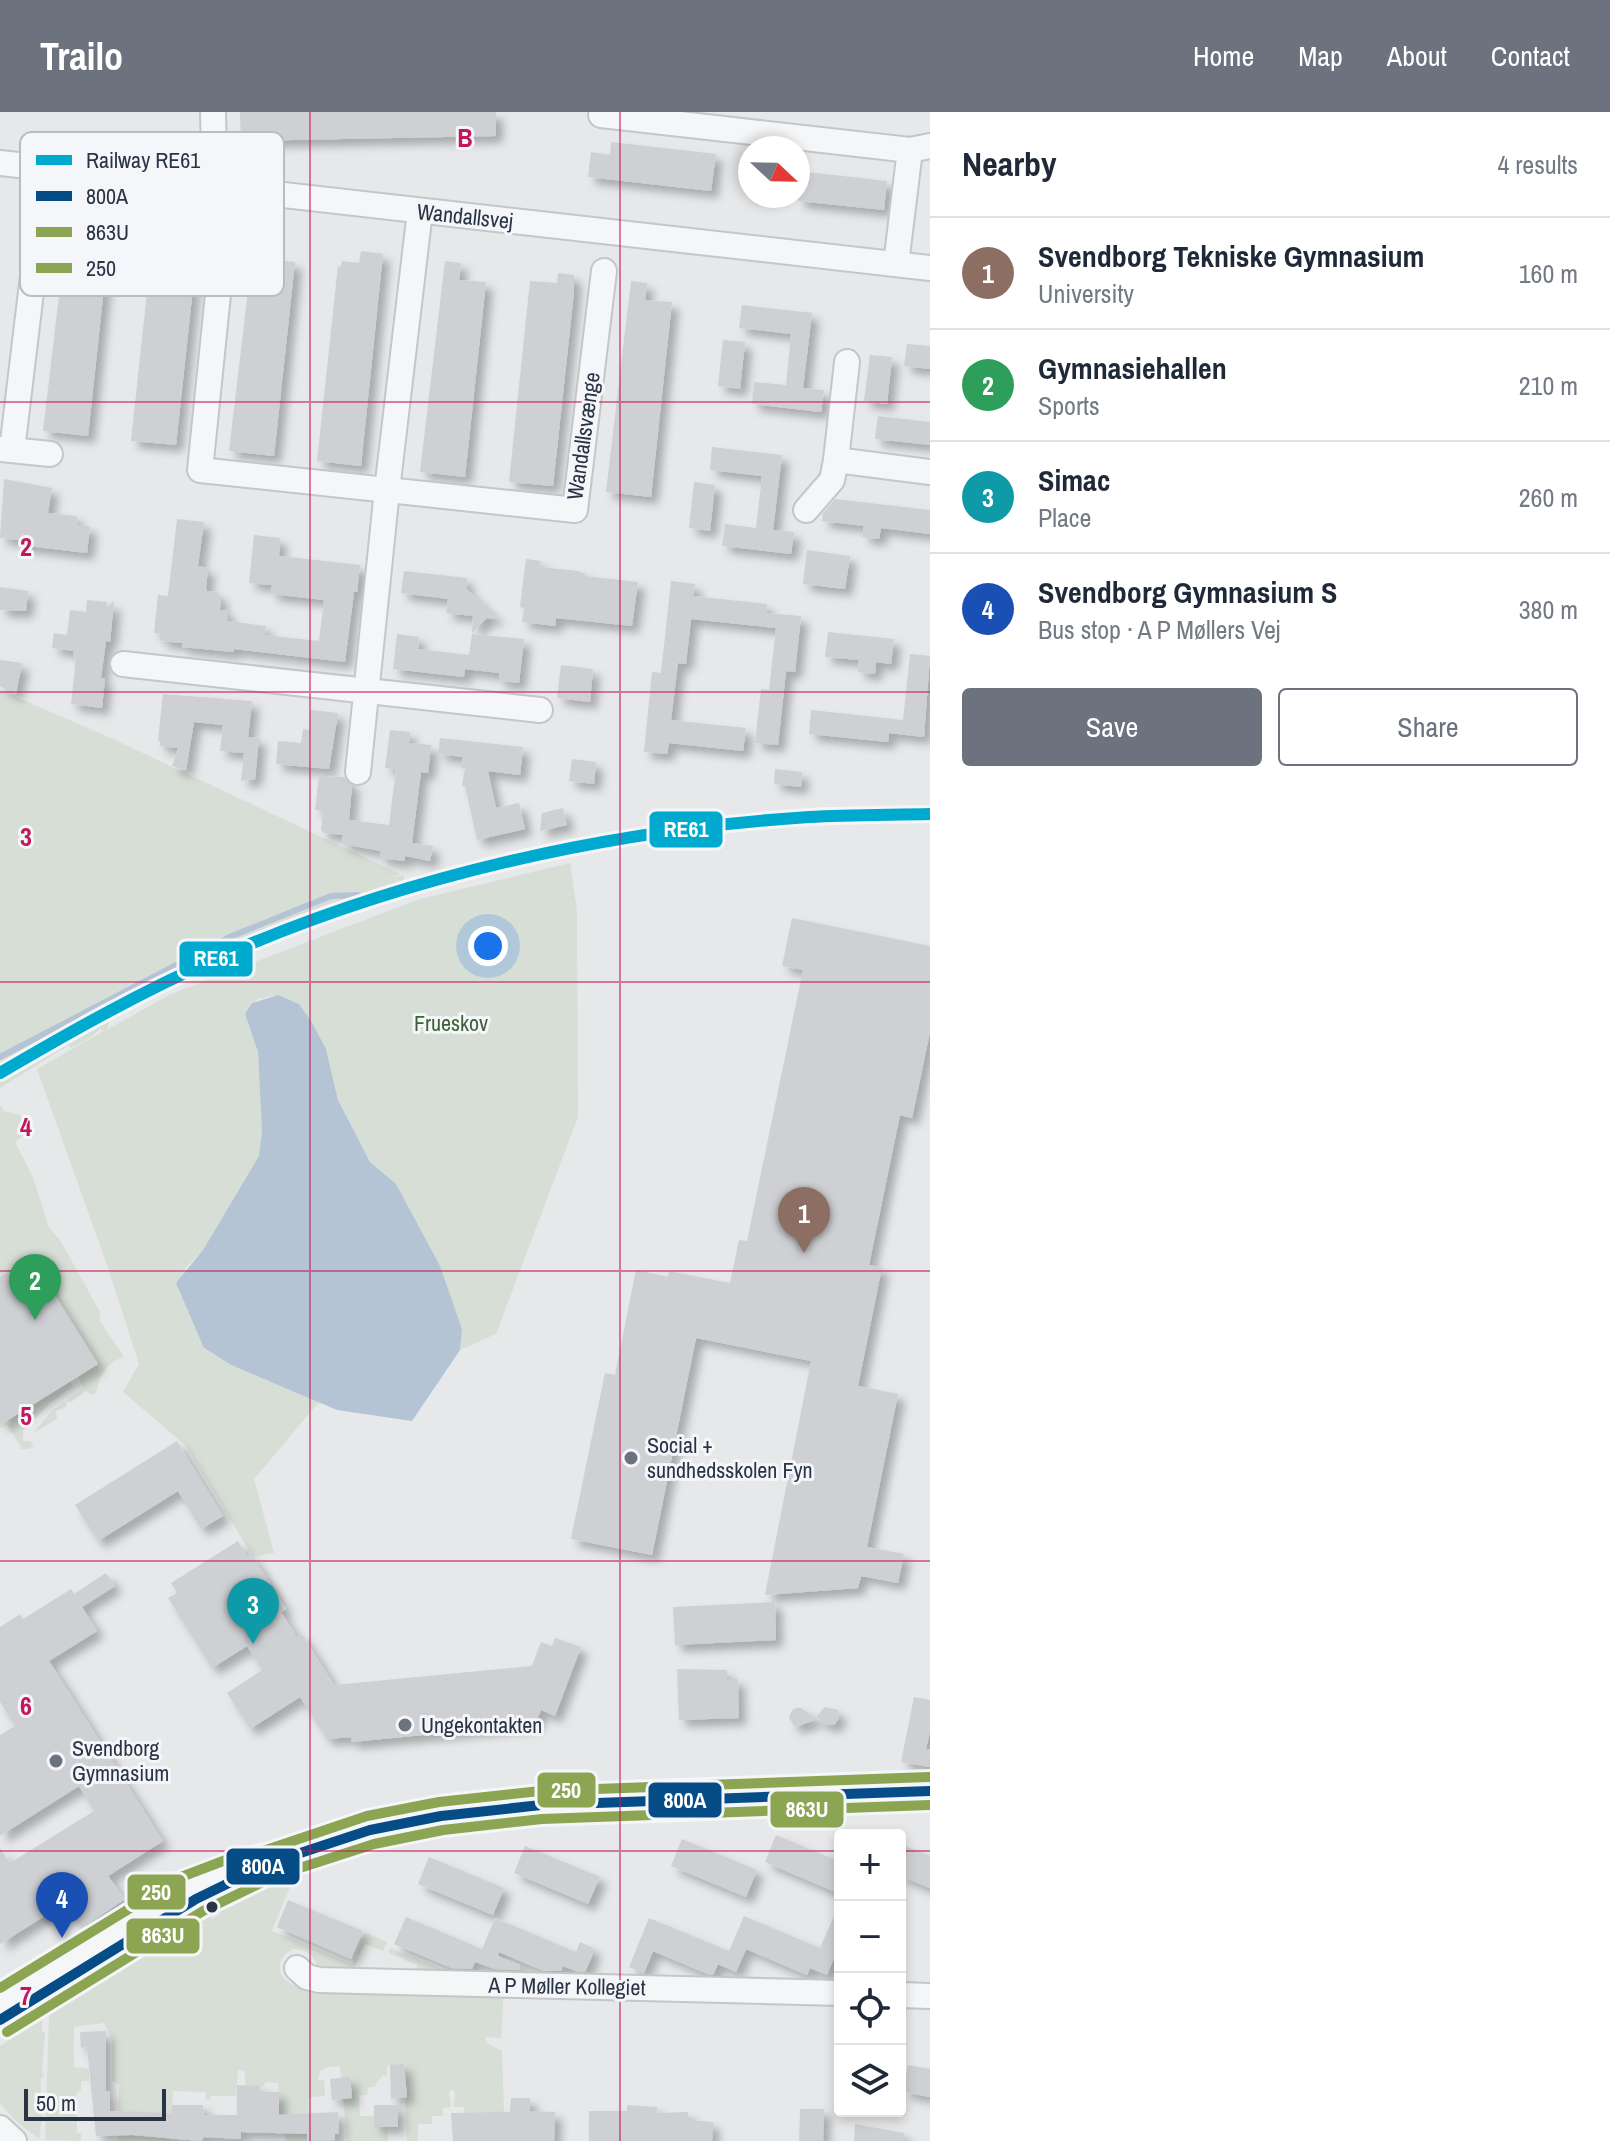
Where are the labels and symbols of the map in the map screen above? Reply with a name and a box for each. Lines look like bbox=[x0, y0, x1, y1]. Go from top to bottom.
text: B bbox=[457, 120, 473, 155]
legend bbox=[20, 132, 284, 296]
north arrow bbox=[738, 136, 810, 208]
text: Railway RE61 bbox=[86, 145, 200, 175]
text: 800A bbox=[86, 181, 129, 211]
street label: Wandallsvej bbox=[415, 196, 515, 236]
text: 863U bbox=[86, 217, 129, 247]
text: 250 bbox=[86, 253, 116, 283]
street label: Wandallsvænge bbox=[559, 370, 607, 502]
text: 2 bbox=[20, 529, 32, 564]
line badge: RE61 bbox=[648, 810, 724, 849]
text: RE61 bbox=[663, 814, 710, 844]
text: 3 bbox=[20, 819, 32, 854]
your location bbox=[468, 926, 508, 966]
line badge: RE61 bbox=[178, 940, 254, 978]
text: RE61 bbox=[193, 943, 240, 973]
park label: Frueskov bbox=[414, 1008, 488, 1038]
text: 4 bbox=[20, 1109, 32, 1144]
pin: 1 bbox=[778, 1187, 830, 1253]
pin: 2 bbox=[9, 1254, 61, 1320]
text: 5 bbox=[20, 1398, 32, 1433]
place label: Social + sundhedsskolen Fyn bbox=[647, 1430, 812, 1485]
marker: Social + sundhedsskolen Fyn bbox=[622, 1449, 640, 1467]
pin: 3 bbox=[227, 1578, 279, 1644]
text: 6 bbox=[20, 1688, 32, 1723]
place label: Ungekontakten bbox=[421, 1710, 542, 1740]
marker: Ungekontakten bbox=[396, 1716, 414, 1734]
place label: Svendborg Gymnasium bbox=[72, 1733, 169, 1788]
marker: Svendborg Gymnasium bbox=[47, 1752, 65, 1770]
line badge: 250 bbox=[536, 1771, 597, 1809]
text: 250 bbox=[551, 1775, 581, 1805]
line badge: 800A bbox=[647, 1781, 723, 1819]
text: 800A bbox=[663, 1785, 707, 1815]
line badge: 863U bbox=[769, 1790, 845, 1829]
text: 863U bbox=[785, 1794, 829, 1824]
line badge: 800A bbox=[225, 1847, 301, 1886]
text: 800A bbox=[241, 1851, 285, 1881]
pin: 4 bbox=[36, 1872, 88, 1938]
line badge: 250 bbox=[126, 1873, 187, 1911]
text: 250 bbox=[141, 1877, 171, 1907]
unlabelled marker bbox=[204, 1899, 220, 1915]
line badge: 863U bbox=[125, 1917, 201, 1955]
text: 863U bbox=[141, 1920, 185, 1950]
street label: A P Møller Kollegiet bbox=[487, 1970, 646, 2002]
text: 7 bbox=[20, 1978, 32, 2013]
scale bar bbox=[24, 2085, 166, 2121]

